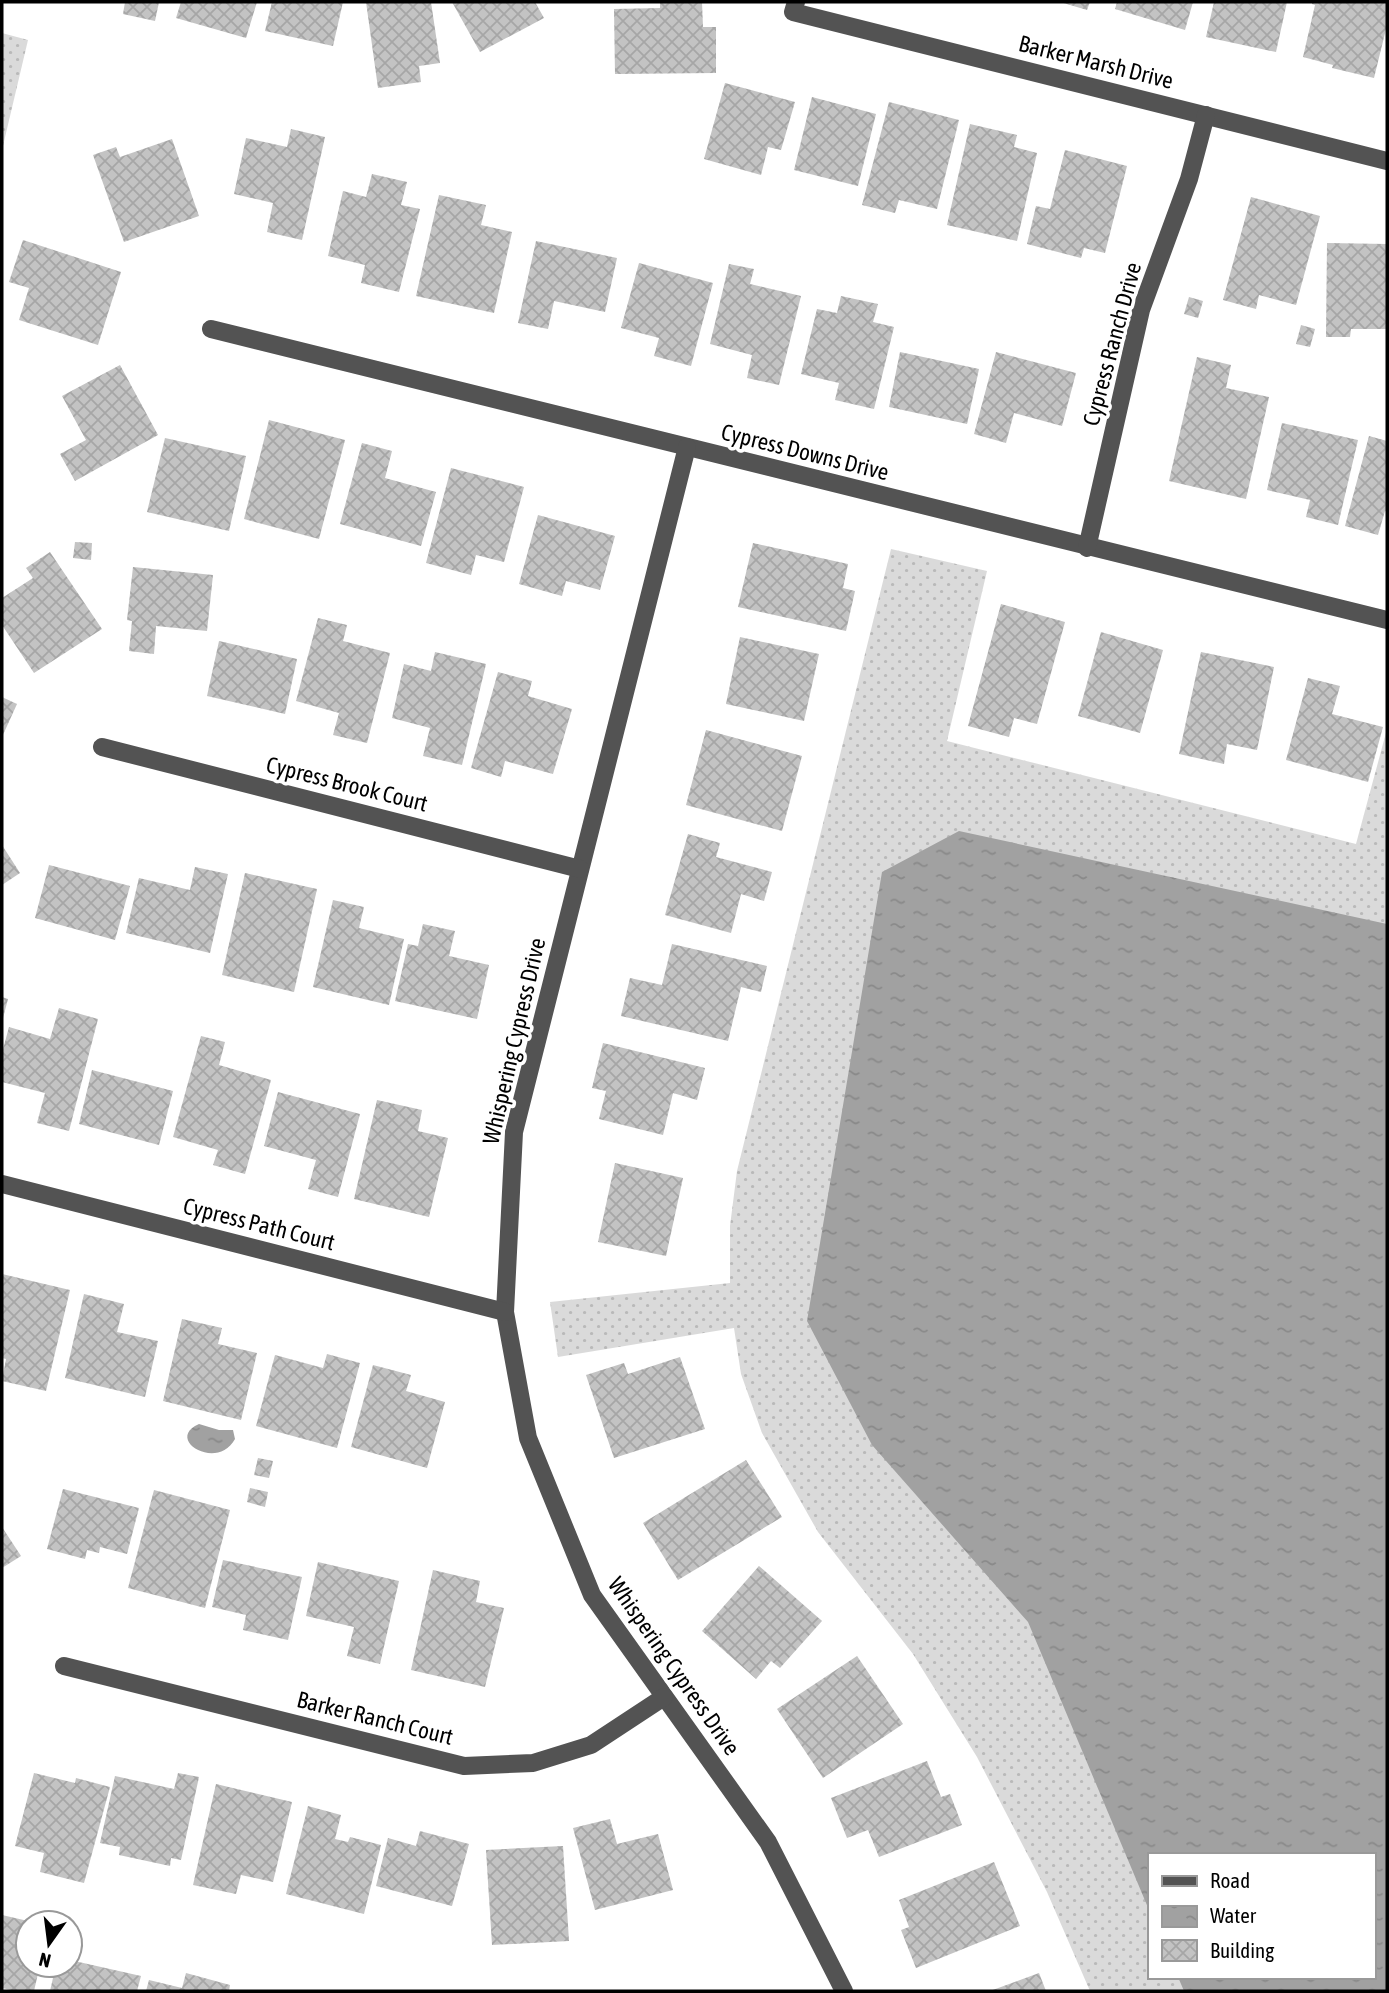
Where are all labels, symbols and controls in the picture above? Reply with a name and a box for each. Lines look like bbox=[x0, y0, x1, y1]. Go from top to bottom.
street label: Barker Marsh Drive bbox=[1016, 30, 1176, 94]
street label: Cypress Ranch Drive bbox=[1078, 259, 1146, 429]
street label: Cypress Downs Drive bbox=[719, 419, 891, 485]
street label: Cypress Brook Court bbox=[264, 751, 430, 817]
street label: Whispering Cypress Drive bbox=[478, 935, 550, 1147]
street label: Cypress Path Court bbox=[181, 1193, 337, 1255]
street label: Whispering Cypress Drive bbox=[603, 1572, 745, 1760]
street label: Barker Ranch Court bbox=[294, 1686, 456, 1750]
legend bbox=[1148, 1853, 1375, 1979]
text: Road bbox=[1210, 1868, 1250, 1892]
text: Water bbox=[1210, 1903, 1257, 1927]
north arrow bbox=[14, 1909, 84, 1979]
text: Building bbox=[1210, 1938, 1274, 1962]
text: N bbox=[37, 1948, 53, 1973]

